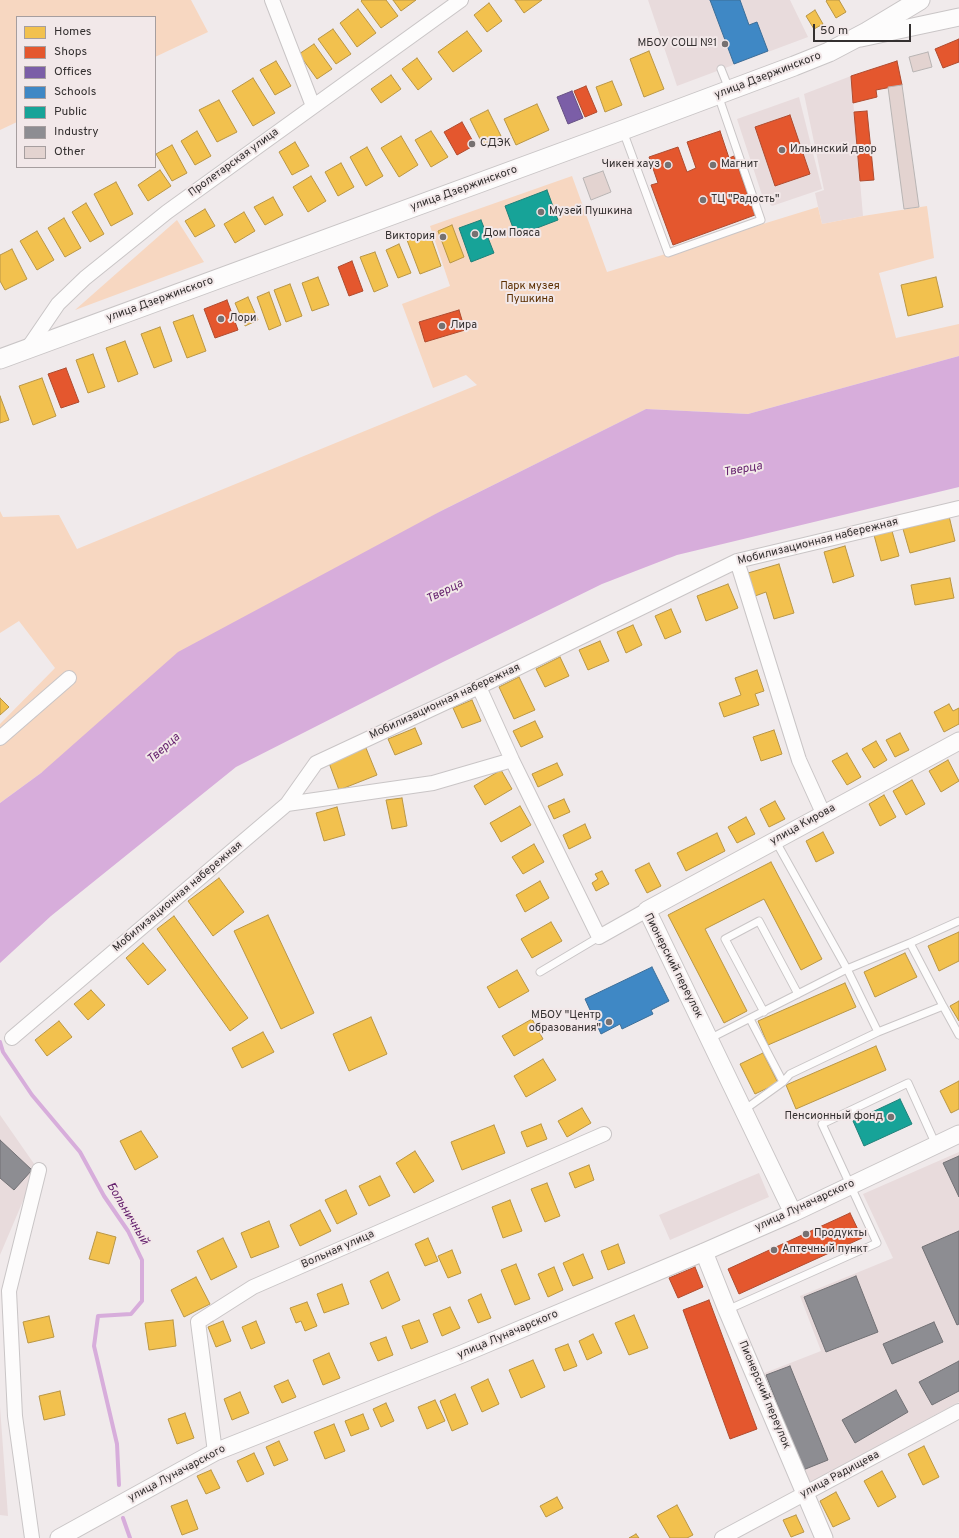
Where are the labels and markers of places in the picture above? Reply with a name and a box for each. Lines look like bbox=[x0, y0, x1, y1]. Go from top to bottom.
place label: МБОУ СОШ №1 bbox=[637, 37, 717, 51]
marker: МБОУ СОШ №1 bbox=[720, 39, 730, 49]
place label: СДЭК bbox=[480, 137, 511, 151]
marker: СДЭК bbox=[467, 139, 477, 149]
place label: Ильинский двор bbox=[790, 143, 877, 157]
marker: Ильинский двор bbox=[777, 145, 787, 155]
place label: Чикен хауз bbox=[602, 158, 660, 172]
place label: Магнит bbox=[721, 158, 758, 172]
marker: Чикен хауз bbox=[663, 160, 673, 170]
marker: Магнит bbox=[708, 160, 718, 170]
place label: ТЦ "Радость" bbox=[711, 193, 779, 207]
marker: ТЦ "Радость" bbox=[698, 195, 708, 205]
place label: Музей Пушкина bbox=[549, 205, 632, 219]
marker: Музей Пушкина bbox=[536, 207, 546, 217]
place label: Дом Пояса bbox=[483, 227, 540, 241]
marker: Дом Пояса bbox=[470, 229, 480, 239]
place label: Виктория bbox=[385, 230, 435, 244]
marker: Виктория bbox=[438, 232, 448, 242]
place label: Лори bbox=[229, 312, 256, 326]
marker: Лори bbox=[216, 314, 226, 324]
place label: Лира bbox=[450, 319, 477, 333]
marker: Лира bbox=[437, 321, 447, 331]
place label: МБОУ "Центр образования" bbox=[529, 1009, 601, 1035]
marker: МБОУ "Центр образования" bbox=[604, 1017, 614, 1027]
place label: Пенсионный фонд bbox=[785, 1110, 883, 1124]
marker: Пенсионный фонд bbox=[886, 1112, 896, 1122]
place label: Продукты bbox=[814, 1227, 867, 1241]
marker: Продукты bbox=[801, 1229, 811, 1239]
place label: Аптечный пункт bbox=[782, 1243, 868, 1257]
marker: Аптечный пункт bbox=[769, 1245, 779, 1255]

